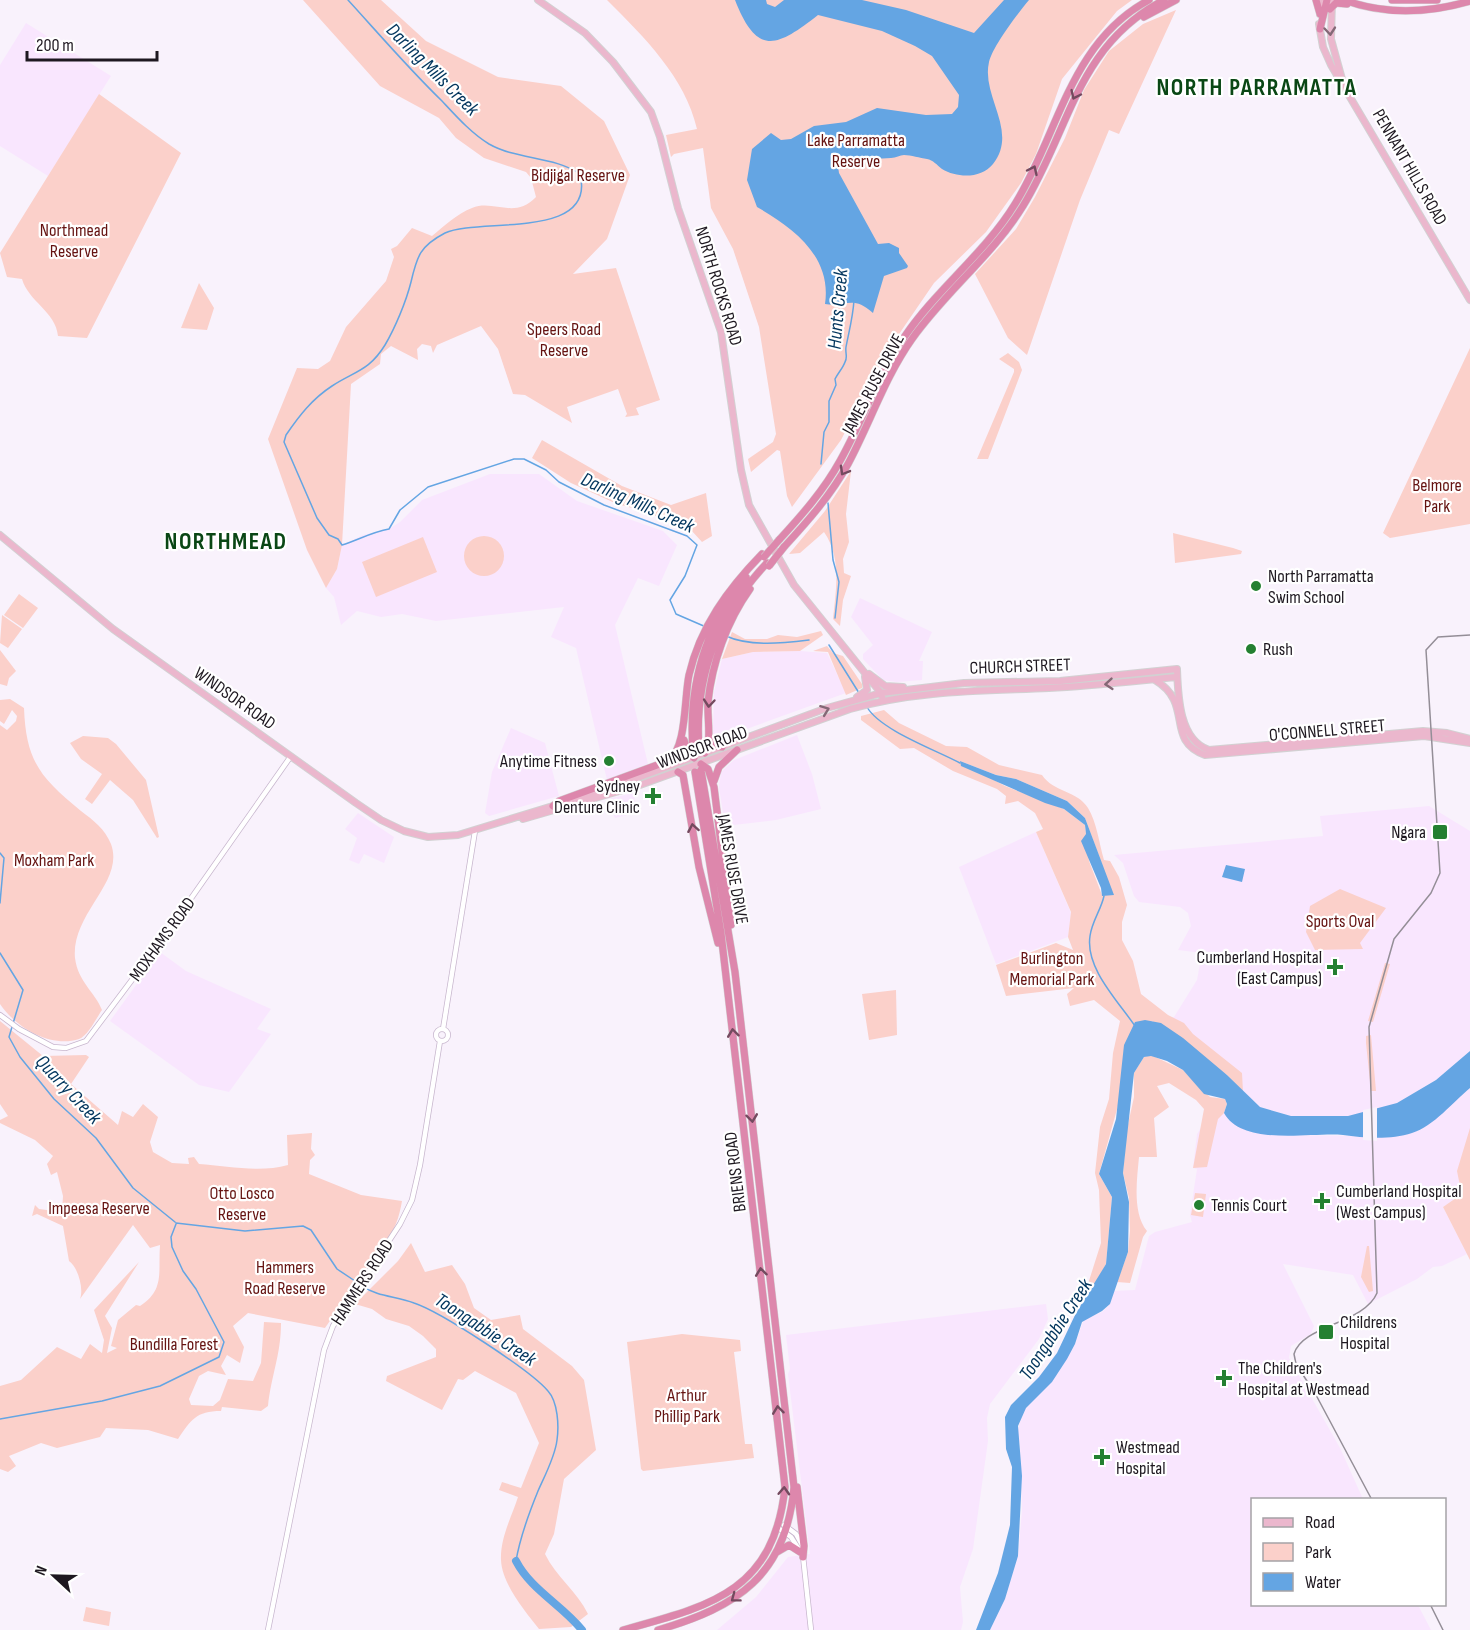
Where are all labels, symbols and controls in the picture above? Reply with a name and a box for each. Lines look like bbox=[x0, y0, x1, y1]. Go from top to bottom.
water label: Darling Mills Creek bbox=[381, 18, 484, 121]
scale bar bbox=[27, 24, 158, 62]
one-way arrow bbox=[1323, 26, 1336, 36]
text: 200 m bbox=[36, 35, 74, 56]
district label: NORTH PARRAMATTA bbox=[1156, 73, 1358, 102]
one-way arrow bbox=[1070, 88, 1082, 99]
street label: PENNANT HILLS ROAD bbox=[1368, 105, 1451, 229]
park label: Lake Parramatta Reserve bbox=[807, 130, 905, 172]
park label: Bidjigal Reserve bbox=[531, 165, 625, 186]
one-way arrow bbox=[1026, 166, 1038, 177]
park label: Northmead Reserve bbox=[40, 220, 108, 262]
street label: NORTH ROCKS ROAD bbox=[690, 224, 747, 348]
water label: Hunts Creek bbox=[823, 267, 854, 350]
park label: Speers Road Reserve bbox=[527, 319, 601, 361]
street label: JAMES RUSE DRIVE bbox=[838, 330, 909, 439]
one-way arrow bbox=[839, 465, 851, 475]
water label: Darling Mills Creek bbox=[577, 467, 698, 539]
park label: Belmore Park bbox=[1412, 475, 1462, 517]
district label: NORTHMEAD bbox=[165, 527, 287, 556]
place label: North Parramatta Swim School bbox=[1268, 566, 1374, 608]
marker: North Parramatta Swim School bbox=[1249, 579, 1263, 593]
place label: Rush bbox=[1263, 639, 1293, 660]
marker: Rush bbox=[1244, 642, 1258, 656]
street label: CHURCH STREET bbox=[969, 654, 1071, 679]
street label: WINDSOR ROAD bbox=[190, 663, 279, 734]
one-way arrow bbox=[1104, 677, 1113, 690]
one-way arrow bbox=[703, 698, 716, 707]
one-way arrow bbox=[819, 704, 830, 717]
street label: O'CONNELL STREET bbox=[1268, 715, 1386, 746]
street label: WINDSOR ROAD bbox=[654, 721, 750, 774]
place label: Anytime Fitness bbox=[499, 751, 597, 772]
marker: Anytime Fitness bbox=[602, 754, 616, 768]
place label: Sydney Denture Clinic bbox=[554, 776, 640, 818]
marker: Sydney Denture Clinic bbox=[644, 787, 662, 805]
street label: JAMES RUSE DRIVE bbox=[712, 811, 753, 926]
place label: Ngara bbox=[1391, 822, 1426, 843]
one-way arrow bbox=[687, 823, 699, 832]
marker: Ngara bbox=[1431, 823, 1449, 841]
park label: Moxham Park bbox=[14, 850, 94, 871]
street label: MOXHAMS ROAD bbox=[125, 893, 200, 985]
park label: Sports Oval bbox=[1306, 911, 1374, 932]
place label: Cumberland Hospital (East Campus) bbox=[1196, 947, 1322, 989]
park label: Burlington Memorial Park bbox=[1010, 948, 1095, 990]
marker: Cumberland Hospital (East Campus) bbox=[1326, 958, 1344, 976]
one-way arrow bbox=[727, 1028, 740, 1037]
water label: Quarry Creek bbox=[30, 1050, 107, 1130]
one-way arrow bbox=[745, 1113, 758, 1122]
street label: BRIENS ROAD bbox=[720, 1131, 751, 1213]
place label: Cumberland Hospital (West Campus) bbox=[1336, 1181, 1462, 1223]
park label: Otto Losco Reserve bbox=[209, 1183, 275, 1225]
marker: Cumberland Hospital (West Campus) bbox=[1313, 1192, 1331, 1210]
place label: Tennis Court bbox=[1211, 1195, 1287, 1216]
park label: Impeesa Reserve bbox=[48, 1198, 150, 1219]
marker: Tennis Court bbox=[1192, 1198, 1206, 1212]
street label: HAMMERS ROAD bbox=[327, 1235, 398, 1329]
park label: Hammers Road Reserve bbox=[244, 1257, 326, 1299]
one-way arrow bbox=[756, 1267, 768, 1276]
water label: Toongabbie Creek bbox=[1014, 1274, 1098, 1385]
water label: Toongabbie Creek bbox=[430, 1288, 541, 1372]
place label: Childrens Hospital bbox=[1340, 1312, 1397, 1354]
marker: Childrens Hospital bbox=[1317, 1323, 1335, 1341]
park label: Bundilla Forest bbox=[130, 1334, 219, 1355]
place label: The Children's Hospital at Westmead bbox=[1238, 1358, 1370, 1400]
marker: The Children's Hospital at Westmead bbox=[1215, 1369, 1233, 1387]
park label: Arthur Phillip Park bbox=[654, 1385, 720, 1427]
one-way arrow bbox=[772, 1406, 784, 1415]
place label: Westmead Hospital bbox=[1116, 1437, 1180, 1479]
marker: Westmead Hospital bbox=[1093, 1448, 1111, 1466]
one-way arrow bbox=[778, 1486, 791, 1495]
legend bbox=[1251, 1498, 1446, 1606]
text: Road bbox=[1305, 1512, 1335, 1533]
text: Park bbox=[1305, 1542, 1331, 1563]
north arrow bbox=[24, 1546, 84, 1606]
text: N bbox=[31, 1563, 52, 1578]
text: Water bbox=[1305, 1572, 1341, 1593]
one-way arrow bbox=[731, 1591, 742, 1602]

